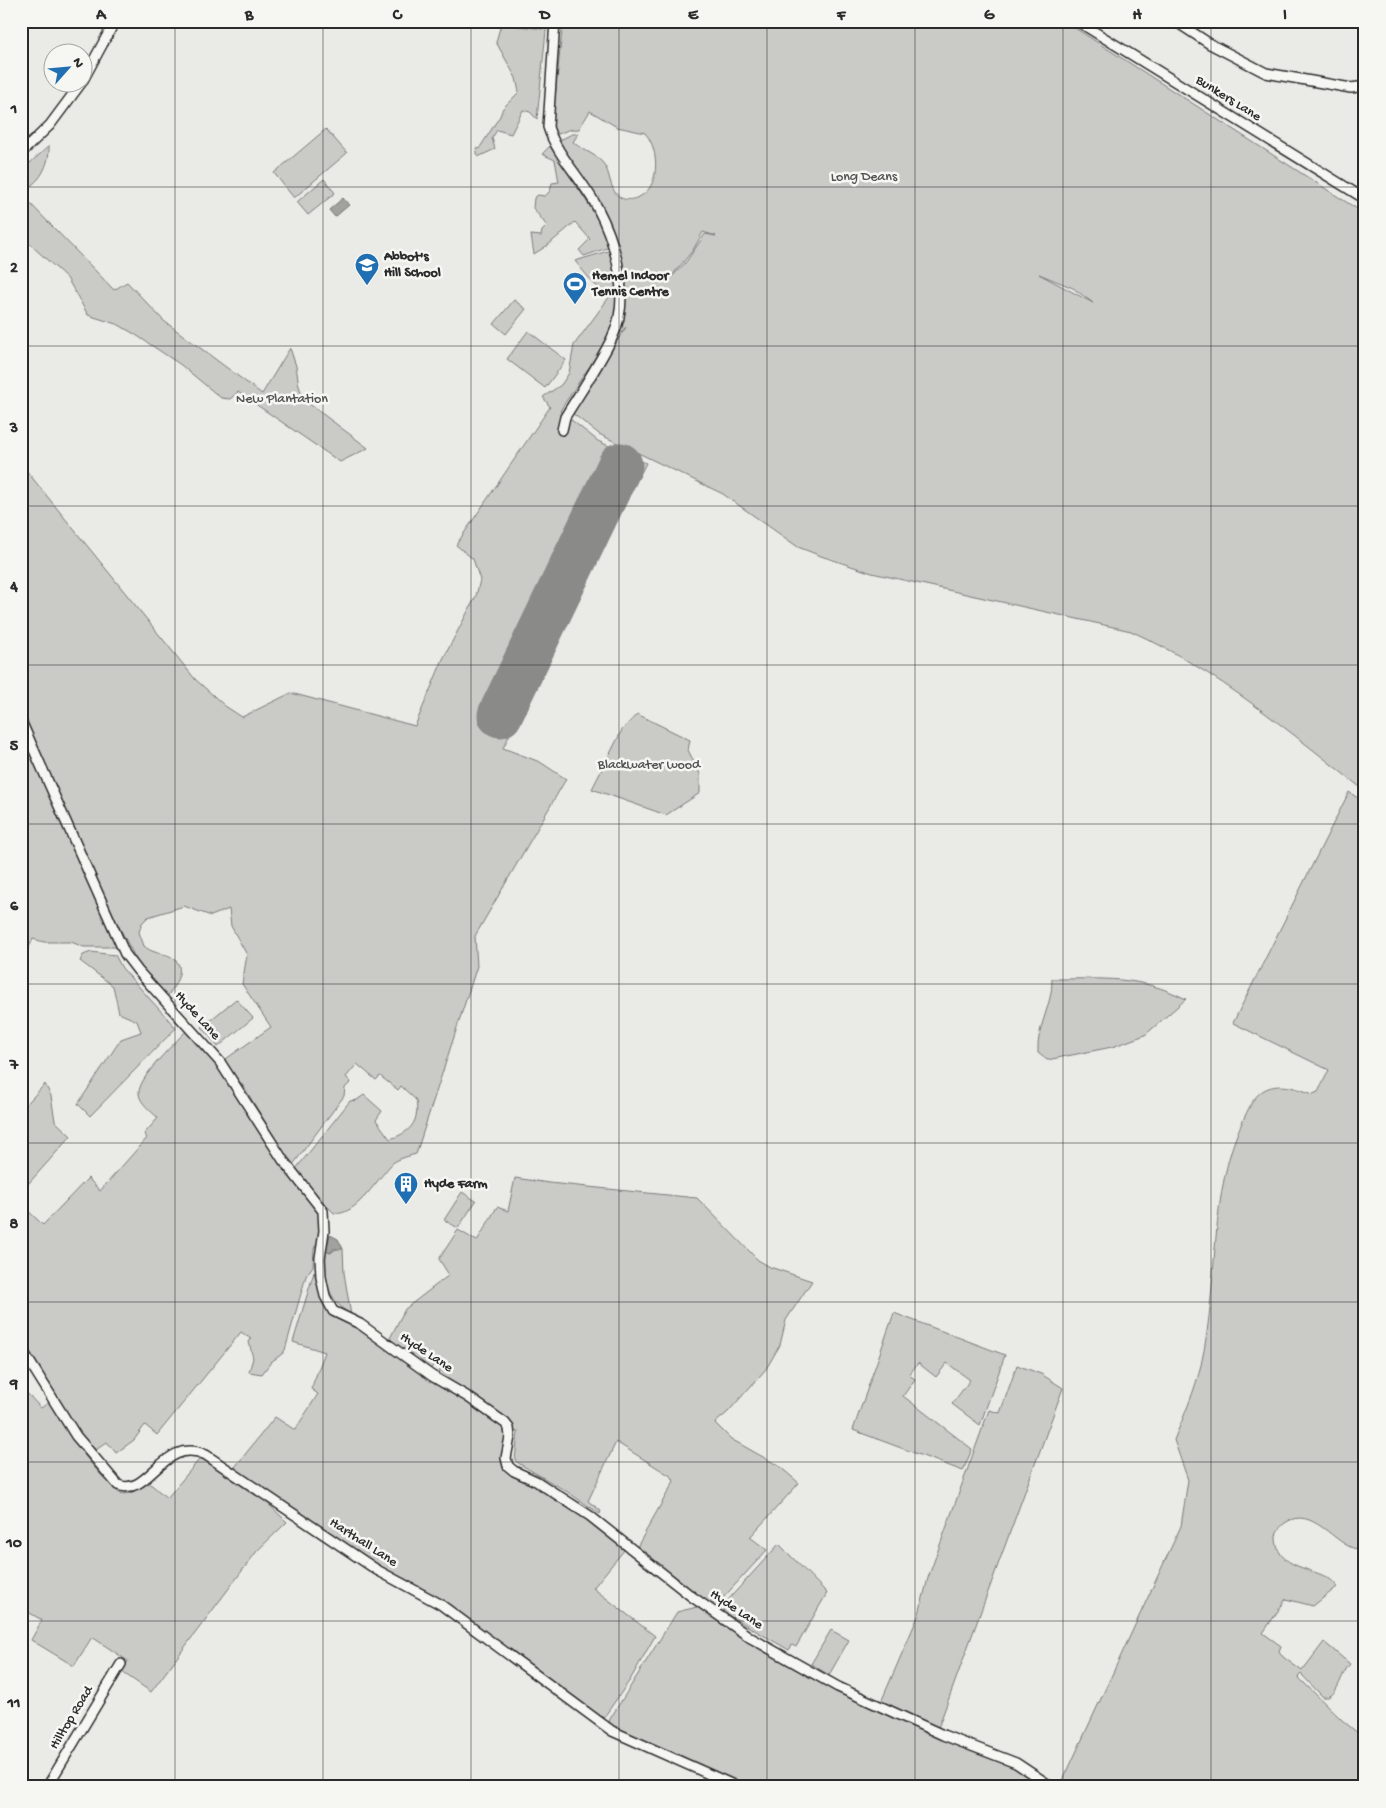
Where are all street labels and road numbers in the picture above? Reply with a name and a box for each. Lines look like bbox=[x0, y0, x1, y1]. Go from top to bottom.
street label: Bunkers Lane bbox=[1191, 72, 1265, 126]
street label: Hyde Lane bbox=[170, 988, 224, 1045]
street label: Hyde Lane bbox=[396, 1329, 456, 1377]
street label: Harthall Lane bbox=[326, 1515, 401, 1572]
street label: Hyde Lane bbox=[706, 1586, 766, 1634]
street label: Hilltop Road bbox=[46, 1682, 98, 1753]

